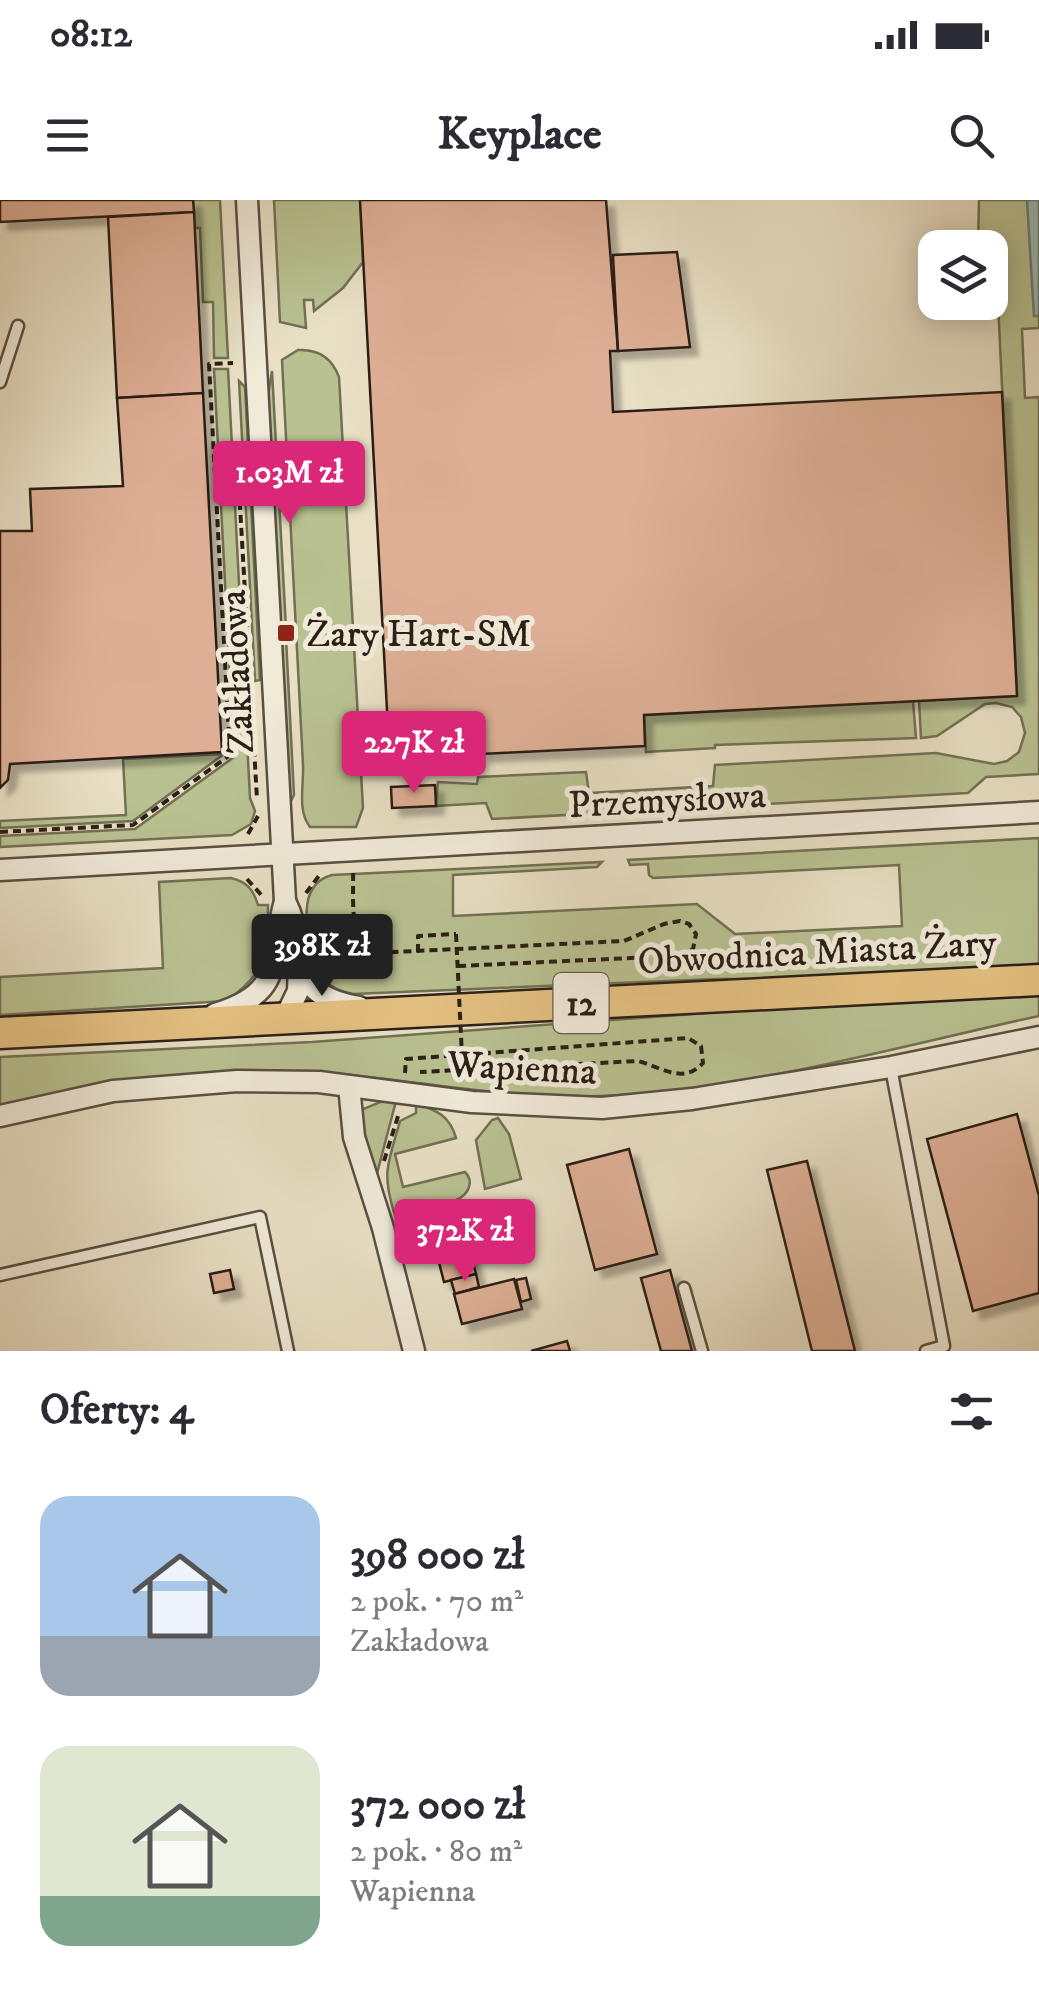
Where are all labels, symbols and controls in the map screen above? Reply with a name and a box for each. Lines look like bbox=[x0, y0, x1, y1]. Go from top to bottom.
text: 08:12 bbox=[50, 11, 132, 59]
text: Keyplace bbox=[437, 107, 602, 163]
icon: menu bbox=[40, 108, 95, 163]
icon: search bbox=[944, 108, 999, 163]
map controls bbox=[918, 230, 1008, 320]
button: layers bbox=[918, 230, 1008, 320]
pin: 1.03M zł bbox=[186, 441, 392, 526]
text: 1.03M zł bbox=[235, 453, 343, 493]
street label: Zakładowa bbox=[210, 588, 266, 755]
place label: Żary Hart-SM bbox=[306, 611, 531, 659]
marker: Żary Hart-SM bbox=[275, 622, 297, 644]
pin: 227K zł bbox=[322, 711, 506, 796]
text: 227K zł bbox=[364, 723, 464, 763]
street label: Przemysłowa bbox=[567, 772, 767, 830]
pin: 398K zł bbox=[230, 914, 414, 999]
street label: Obwodnica Miasta Żary bbox=[636, 920, 999, 986]
text: 398K zł bbox=[274, 926, 370, 966]
road number: 12 bbox=[554, 973, 608, 1033]
street label: Wapienna bbox=[445, 1041, 598, 1097]
pin: 372K zł bbox=[373, 1199, 557, 1284]
text: 372K zł bbox=[416, 1211, 514, 1251]
icon: filters bbox=[944, 1384, 999, 1439]
text: Oferty: 4 bbox=[40, 1385, 194, 1437]
text: 398 000 zł bbox=[350, 1530, 524, 1582]
icon: home bbox=[120, 1536, 240, 1656]
text: 2 pok. · 70 m² bbox=[350, 1582, 523, 1622]
text: Zakładowa bbox=[350, 1622, 489, 1662]
text: 372 000 zł bbox=[350, 1780, 525, 1832]
icon: home bbox=[120, 1786, 240, 1906]
text: 2 pok. · 80 m² bbox=[350, 1832, 522, 1872]
text: Wapienna bbox=[350, 1872, 476, 1912]

